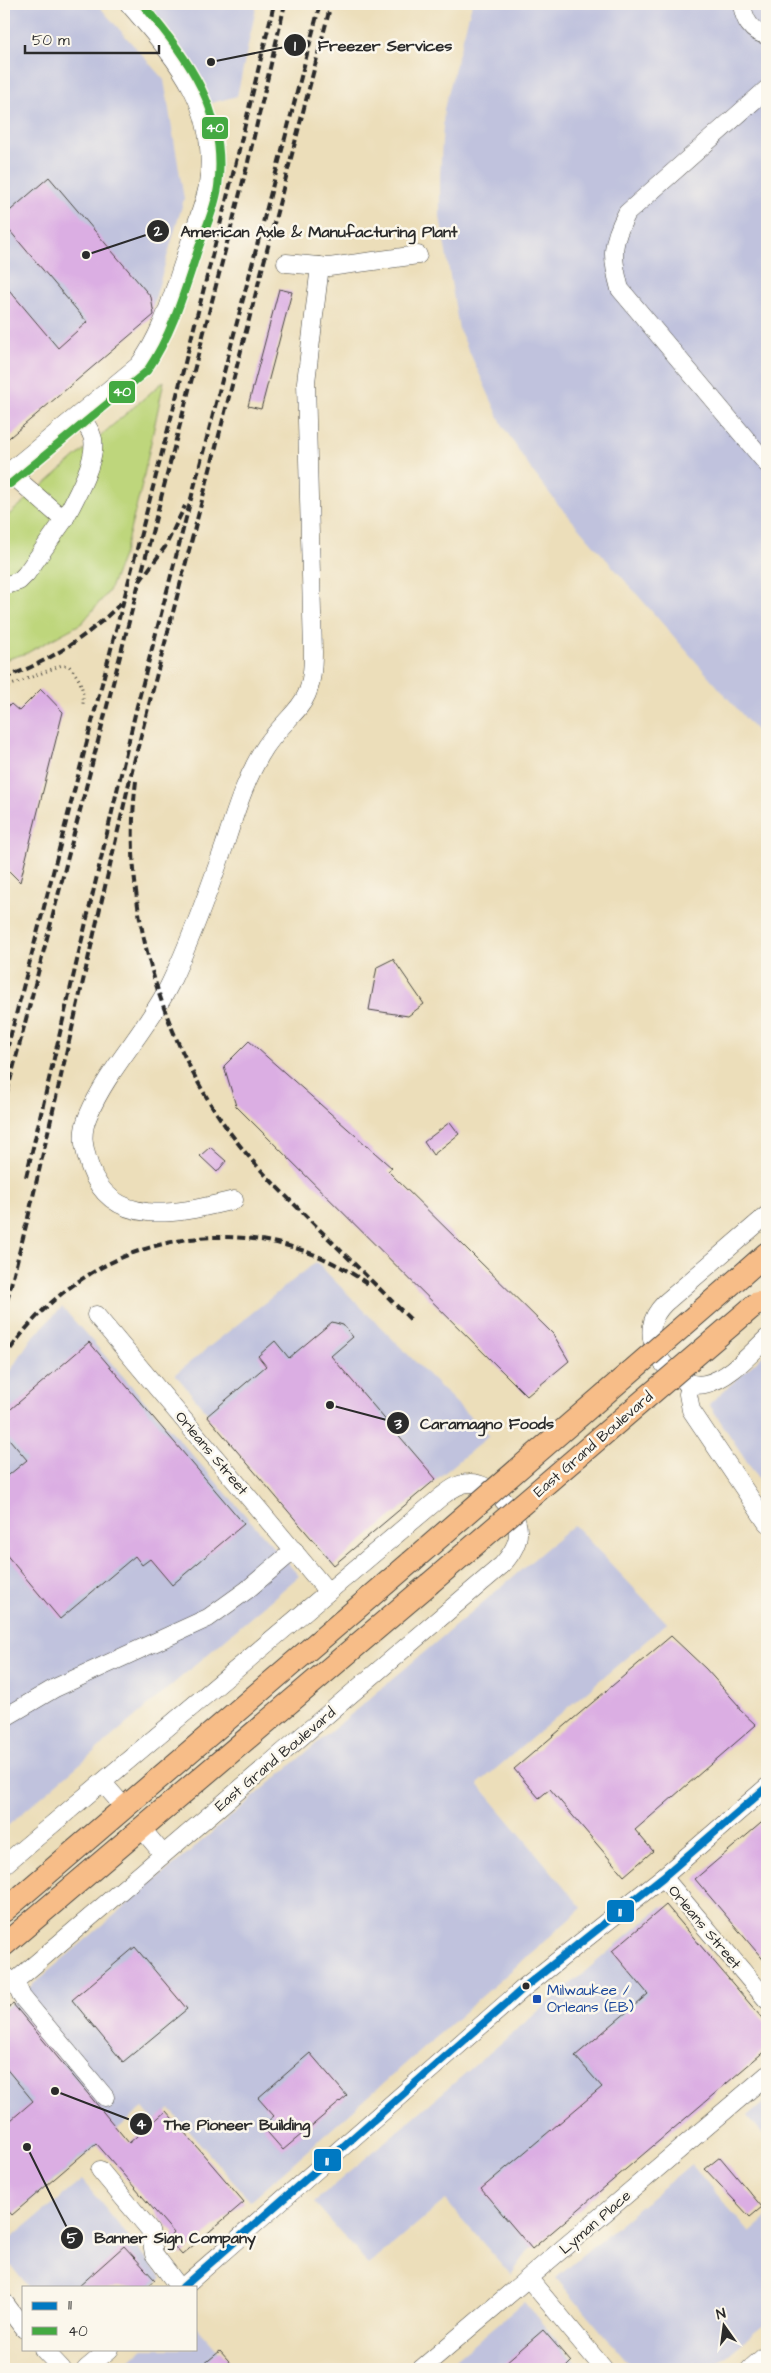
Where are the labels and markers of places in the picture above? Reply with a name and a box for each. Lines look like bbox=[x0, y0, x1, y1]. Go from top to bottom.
callout: Freezer Services bbox=[282, 30, 462, 61]
callout: American Axle & Manufacturing Plant bbox=[145, 215, 467, 246]
callout: Caramagno Foods bbox=[385, 1408, 564, 1439]
place label: Milwaukee / Orleans (EB) bbox=[547, 1980, 634, 2018]
unlabelled marker bbox=[521, 1981, 531, 1991]
marker: Milwaukee / Orleans (EB) bbox=[531, 1993, 543, 2005]
callout: The Pioneer Building bbox=[129, 2109, 320, 2140]
callout: Banner Sign Company bbox=[59, 2222, 266, 2253]

